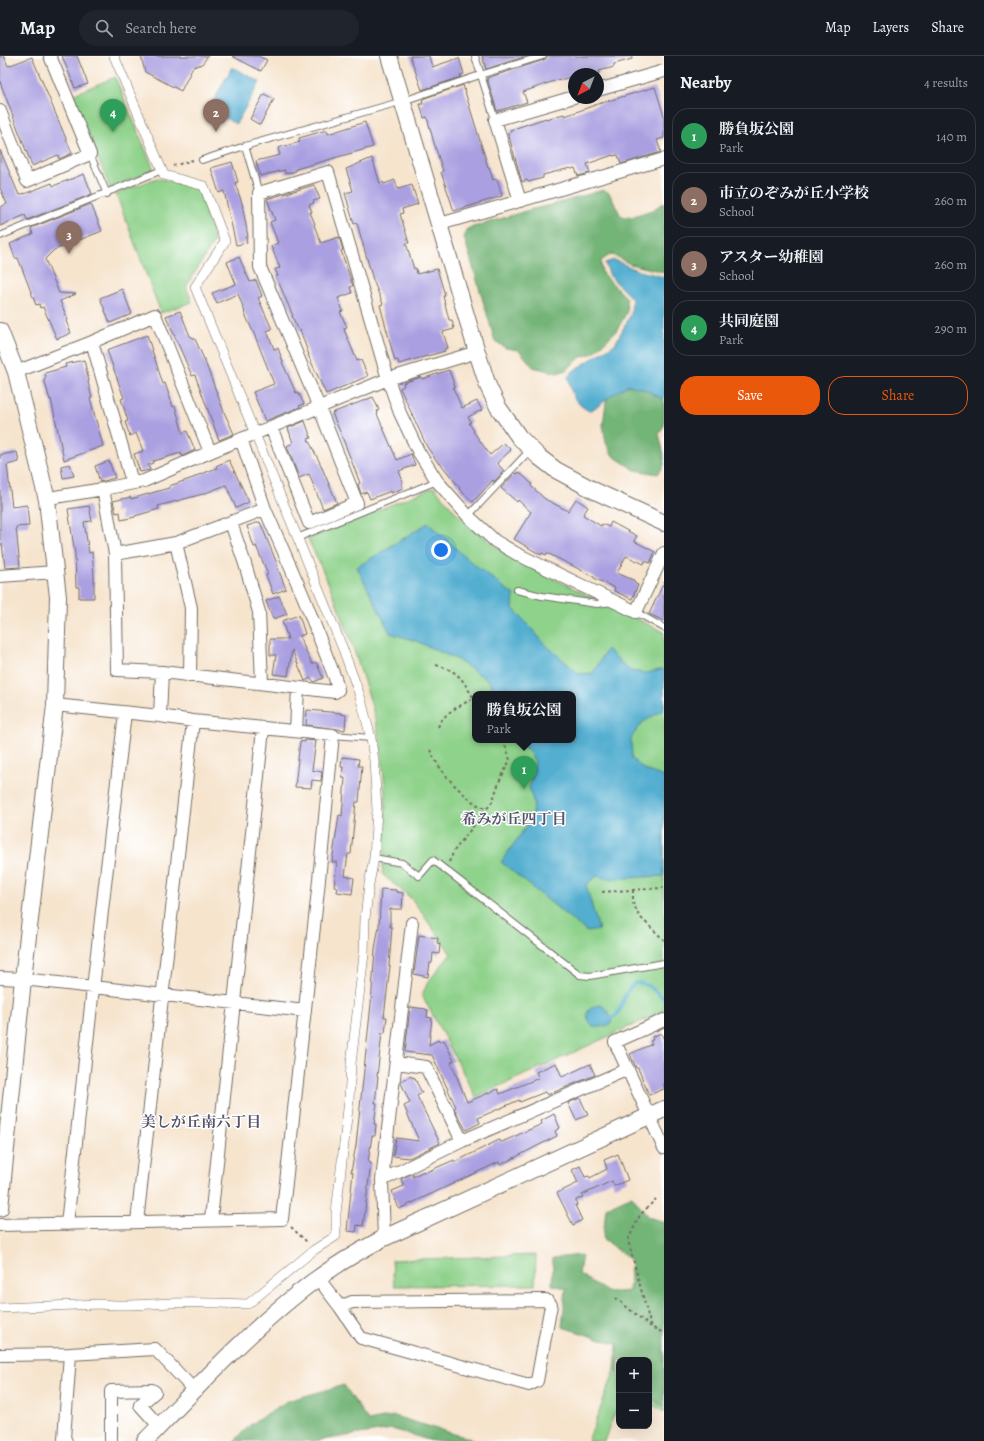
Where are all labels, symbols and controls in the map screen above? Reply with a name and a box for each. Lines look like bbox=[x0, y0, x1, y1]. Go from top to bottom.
search box bbox=[79, 10, 359, 46]
text: Map bbox=[20, 15, 55, 41]
icon: search bbox=[93, 17, 115, 39]
text: Search here bbox=[125, 18, 197, 38]
text: Map bbox=[825, 18, 851, 37]
text: Layers bbox=[873, 18, 909, 37]
text: Share bbox=[931, 18, 964, 37]
north arrow bbox=[568, 68, 604, 104]
text: Nearby bbox=[680, 71, 731, 94]
text: 4 results bbox=[924, 74, 968, 91]
pin: 4 bbox=[100, 99, 126, 132]
pin: 2 bbox=[203, 99, 229, 132]
text: 勝負坂公園 bbox=[719, 119, 794, 139]
text: 1 bbox=[692, 128, 696, 145]
text: 140 m bbox=[936, 128, 967, 145]
text: Park bbox=[719, 139, 743, 156]
text: 市立のぞみが丘小学校 bbox=[719, 183, 869, 203]
text: 2 bbox=[691, 192, 697, 209]
text: 260 m bbox=[934, 192, 967, 209]
text: School bbox=[719, 203, 754, 220]
pin: 3 bbox=[56, 221, 82, 254]
text: アスター幼稚園 bbox=[719, 247, 823, 267]
text: 3 bbox=[691, 256, 697, 273]
text: 260 m bbox=[934, 256, 967, 273]
text: School bbox=[719, 267, 754, 284]
text: 共同庭園 bbox=[719, 311, 779, 331]
text: 4 bbox=[691, 320, 697, 337]
text: 290 m bbox=[935, 320, 967, 337]
text: Park bbox=[719, 331, 743, 348]
button: Save bbox=[680, 376, 820, 415]
button: Share bbox=[828, 376, 968, 415]
your location bbox=[431, 540, 451, 560]
popup bbox=[472, 691, 576, 743]
text: 勝負坂公園 bbox=[486, 700, 562, 720]
text: Park bbox=[486, 720, 511, 737]
pin: 1 bbox=[511, 756, 537, 789]
district label: 希みが丘四丁目 bbox=[461, 809, 567, 829]
district label: 美しが丘南六丁目 bbox=[141, 1112, 261, 1132]
map controls bbox=[616, 1357, 652, 1429]
button: + bbox=[616, 1357, 652, 1393]
button: − bbox=[616, 1393, 652, 1429]

